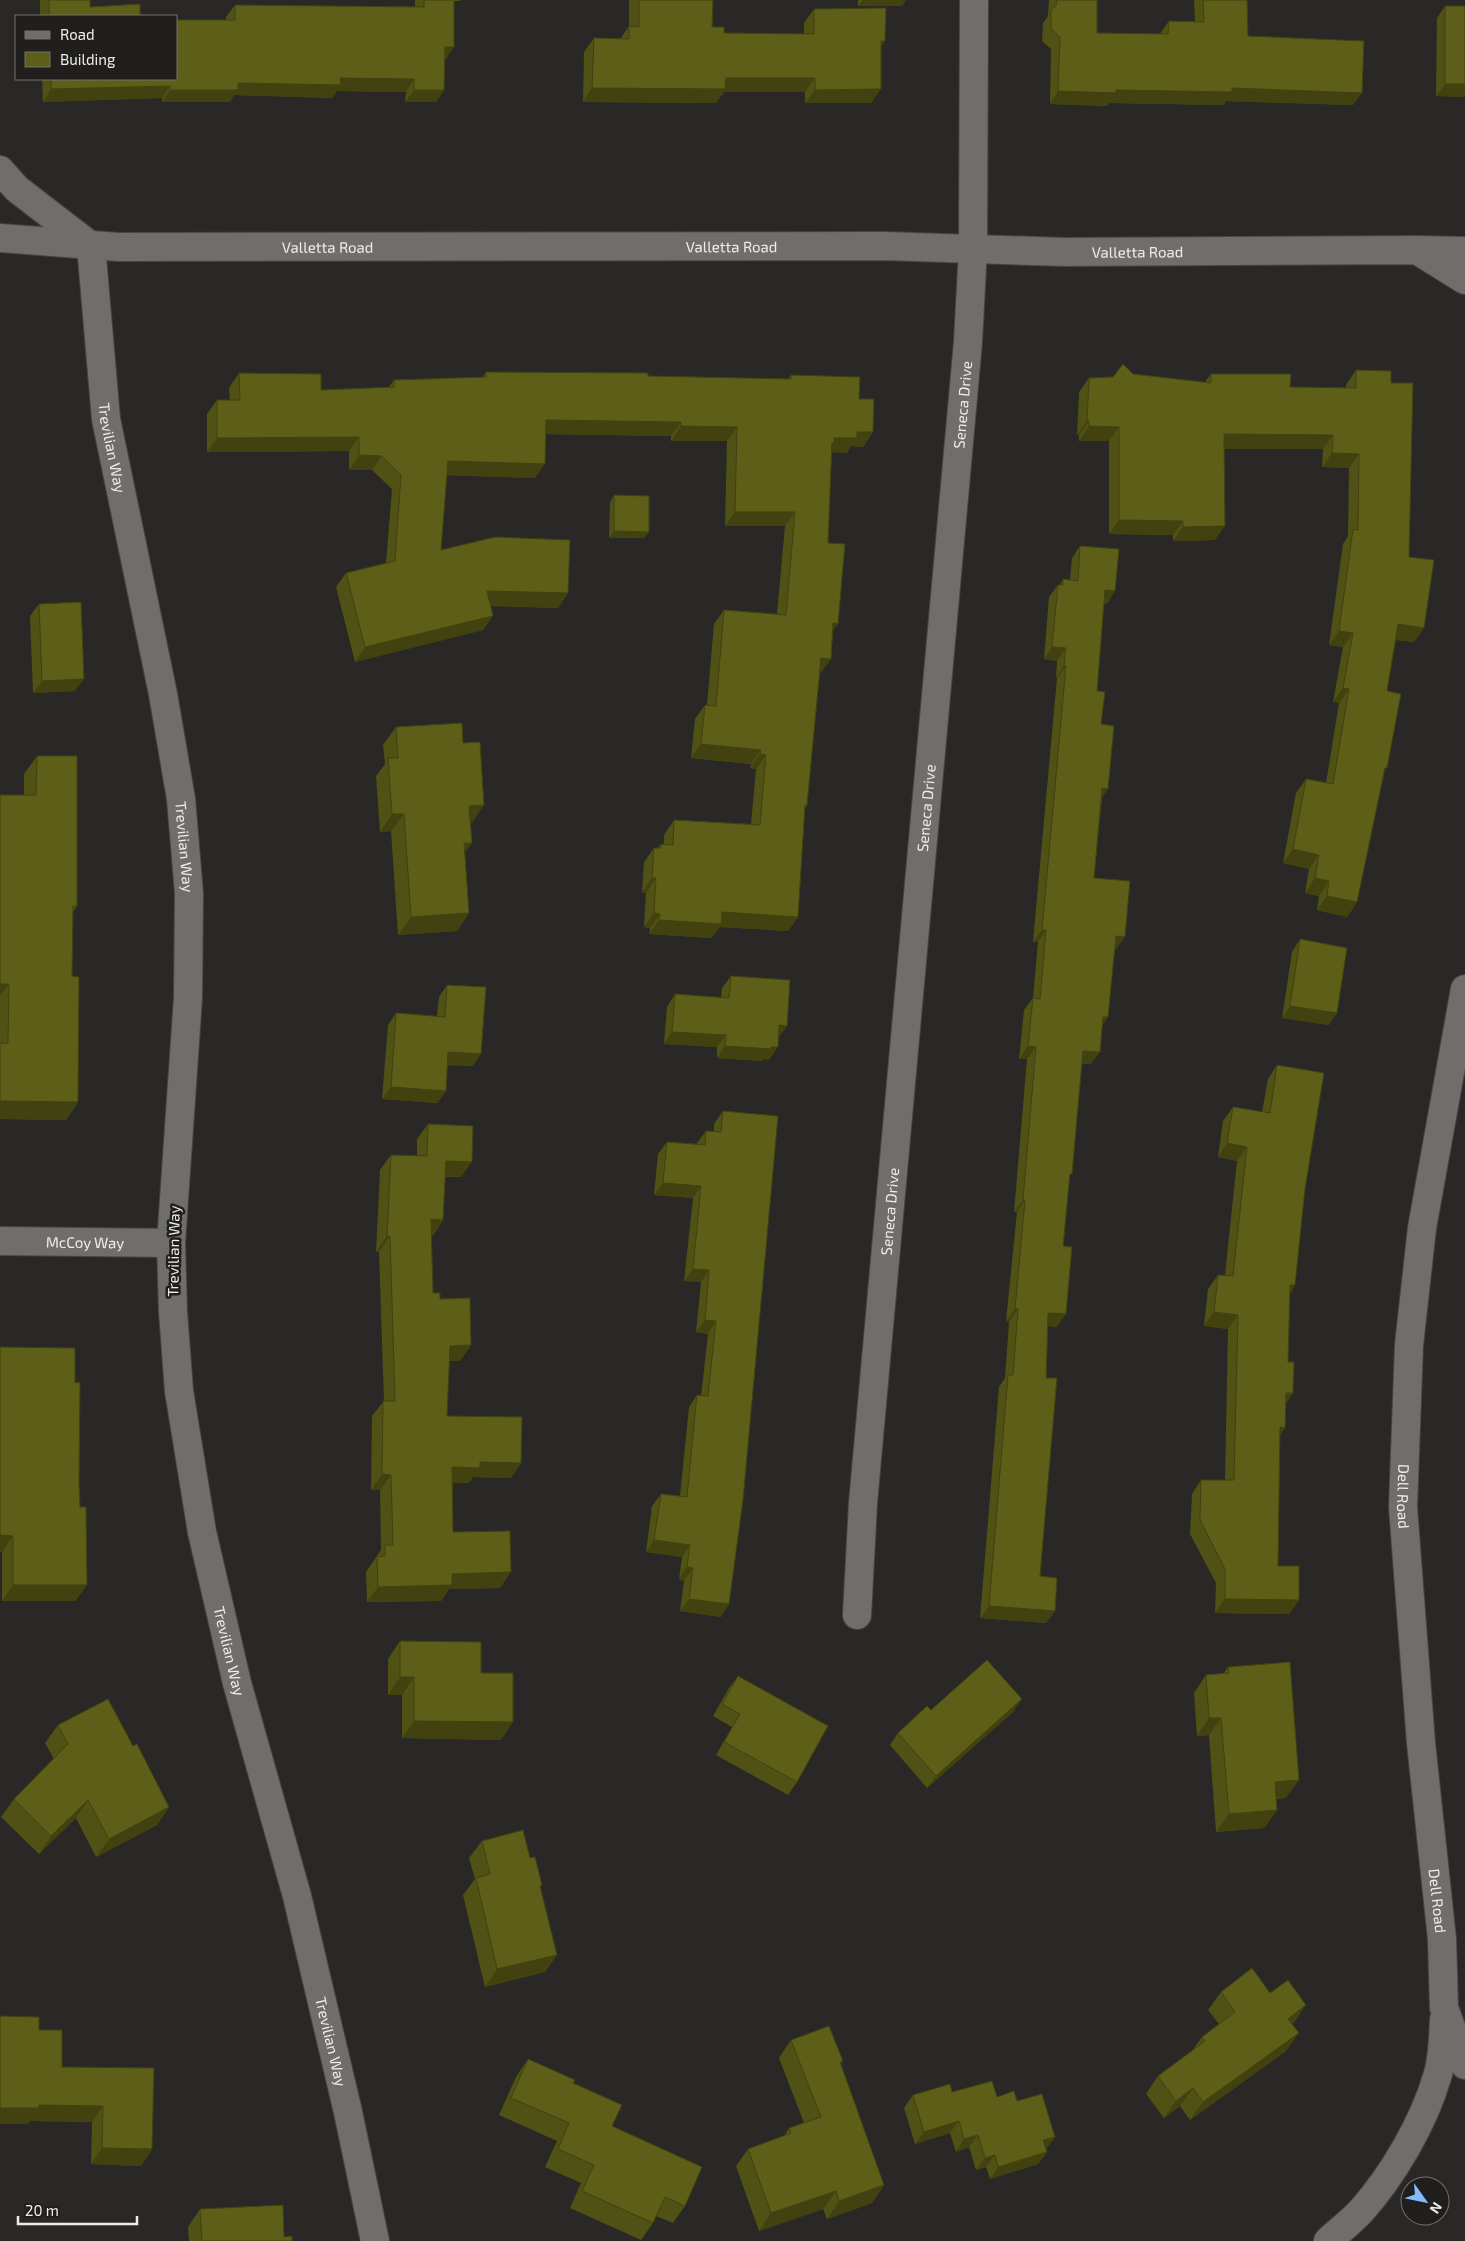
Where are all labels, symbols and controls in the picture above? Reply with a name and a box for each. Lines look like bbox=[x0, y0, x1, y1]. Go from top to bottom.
legend bbox=[15, 15, 178, 80]
text: Road bbox=[60, 25, 95, 43]
text: Building bbox=[60, 50, 116, 68]
street label: Valletta Road bbox=[686, 237, 777, 255]
street label: Valletta Road bbox=[282, 238, 373, 256]
street label: Valletta Road bbox=[1092, 242, 1183, 261]
street label: Seneca Drive bbox=[949, 360, 975, 449]
street label: Trevilian Way bbox=[96, 402, 130, 494]
street label: Seneca Drive bbox=[913, 763, 939, 853]
street label: Trevilian Way bbox=[172, 801, 198, 893]
street label: Seneca Drive bbox=[876, 1167, 902, 1256]
street label: Trevilian Way bbox=[163, 1205, 183, 1297]
street label: McCoy Way bbox=[46, 1233, 124, 1251]
street label: Dell Road bbox=[1394, 1464, 1414, 1529]
street label: Trevilian Way bbox=[210, 1604, 249, 1698]
street label: Dell Road bbox=[1426, 1868, 1450, 1934]
street label: Trevilian Way bbox=[312, 1995, 351, 2088]
north arrow bbox=[1400, 2176, 1450, 2226]
scale bar bbox=[18, 2194, 136, 2226]
text: N bbox=[1426, 2199, 1446, 2217]
text: 20 m bbox=[25, 2201, 59, 2219]

